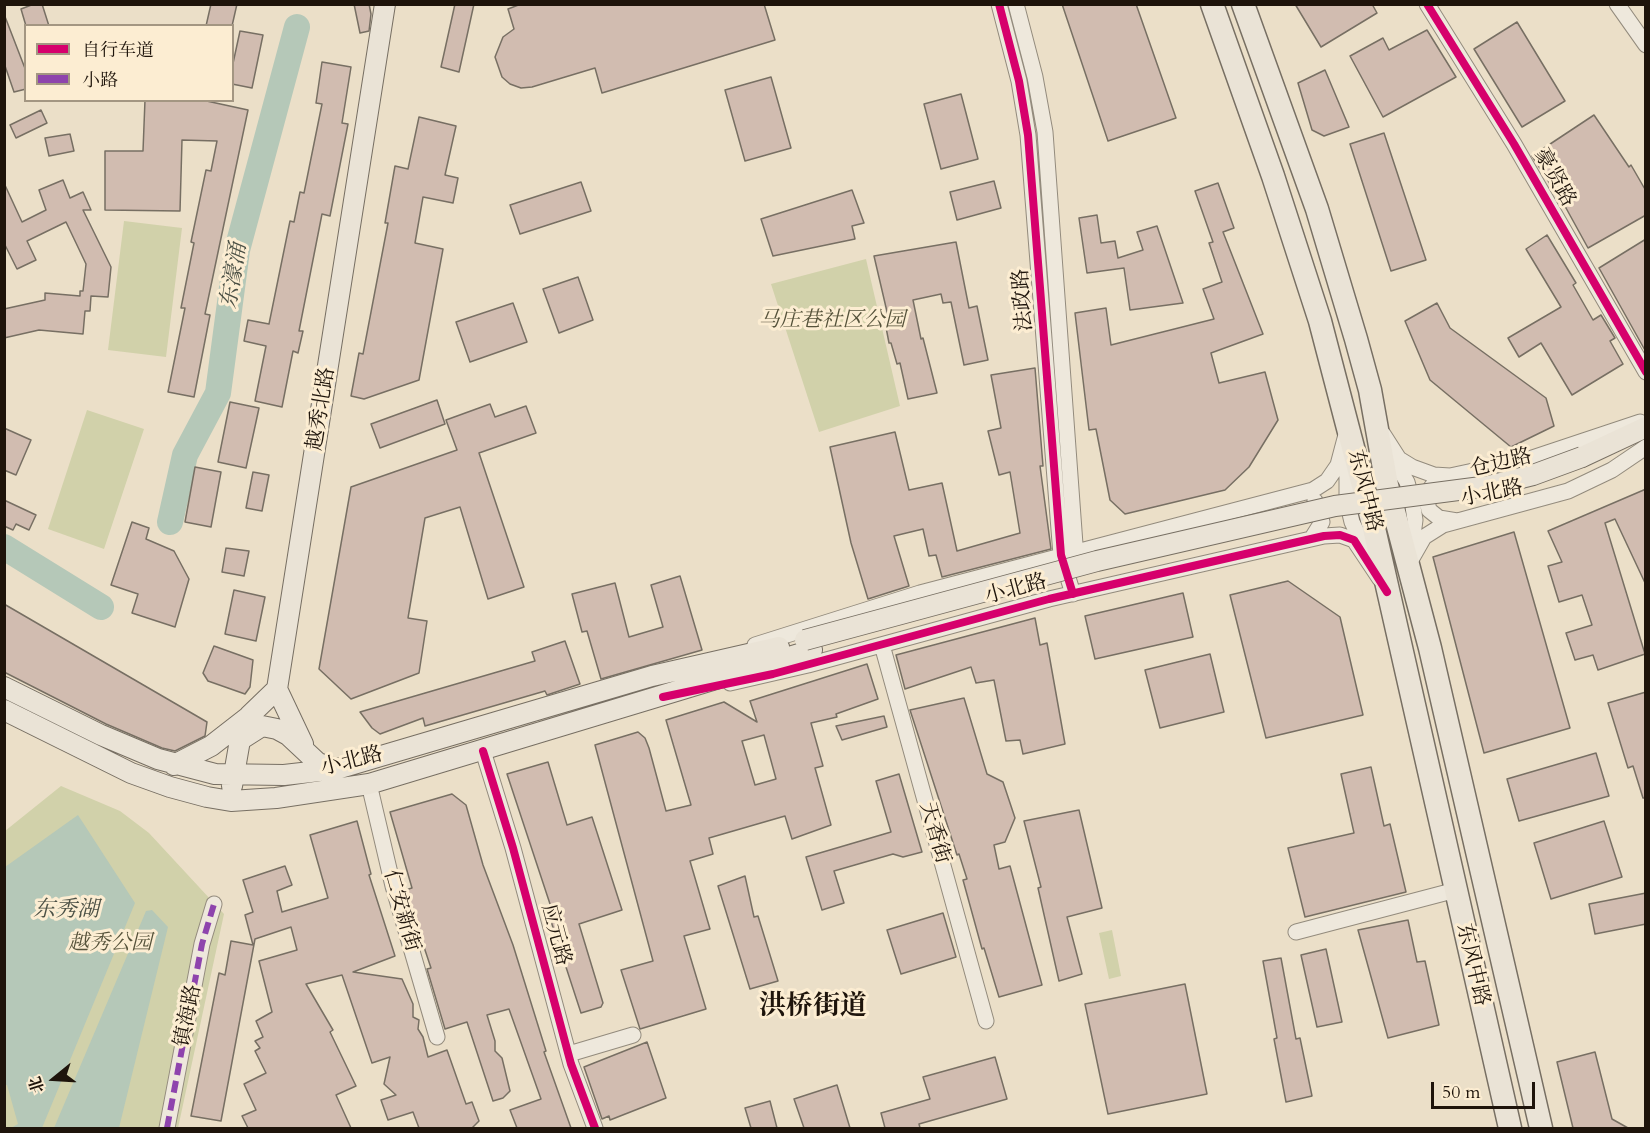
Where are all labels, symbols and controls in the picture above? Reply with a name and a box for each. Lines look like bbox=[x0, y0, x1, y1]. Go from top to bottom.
legend bbox=[24, 24, 234, 102]
text: 自行车道 bbox=[82, 38, 154, 63]
text: 小路 bbox=[82, 68, 118, 93]
street label: 豪贤路 bbox=[1528, 144, 1580, 212]
water label: 东濠涌 bbox=[217, 241, 253, 311]
street label: 法政路 bbox=[1009, 268, 1039, 332]
park label: 马庄巷社区公园 bbox=[759, 308, 905, 334]
street label: 越秀北路 bbox=[303, 366, 341, 452]
street label: 仓边路 bbox=[1467, 445, 1535, 483]
street label: 东风中路 bbox=[1342, 447, 1386, 535]
street label: 小北路 bbox=[1459, 476, 1525, 512]
street label: 小北路 bbox=[982, 570, 1050, 610]
street label: 小北路 bbox=[318, 742, 386, 782]
street label: 天香街 bbox=[913, 799, 955, 867]
street label: 仁安新街 bbox=[377, 867, 425, 955]
water label: 东秀湖 bbox=[33, 898, 99, 924]
street label: 应元路 bbox=[535, 901, 575, 969]
street label: 东风中路 bbox=[1450, 921, 1494, 1009]
park label: 越秀公园 bbox=[68, 931, 152, 957]
street label: 镇海路 bbox=[171, 983, 207, 1049]
district label: 洪桥街道 bbox=[759, 992, 867, 1024]
north arrow bbox=[24, 1049, 84, 1109]
scale bar bbox=[1434, 1070, 1538, 1108]
text: 北 bbox=[24, 1074, 50, 1096]
text: 50 m bbox=[1442, 1080, 1481, 1105]

